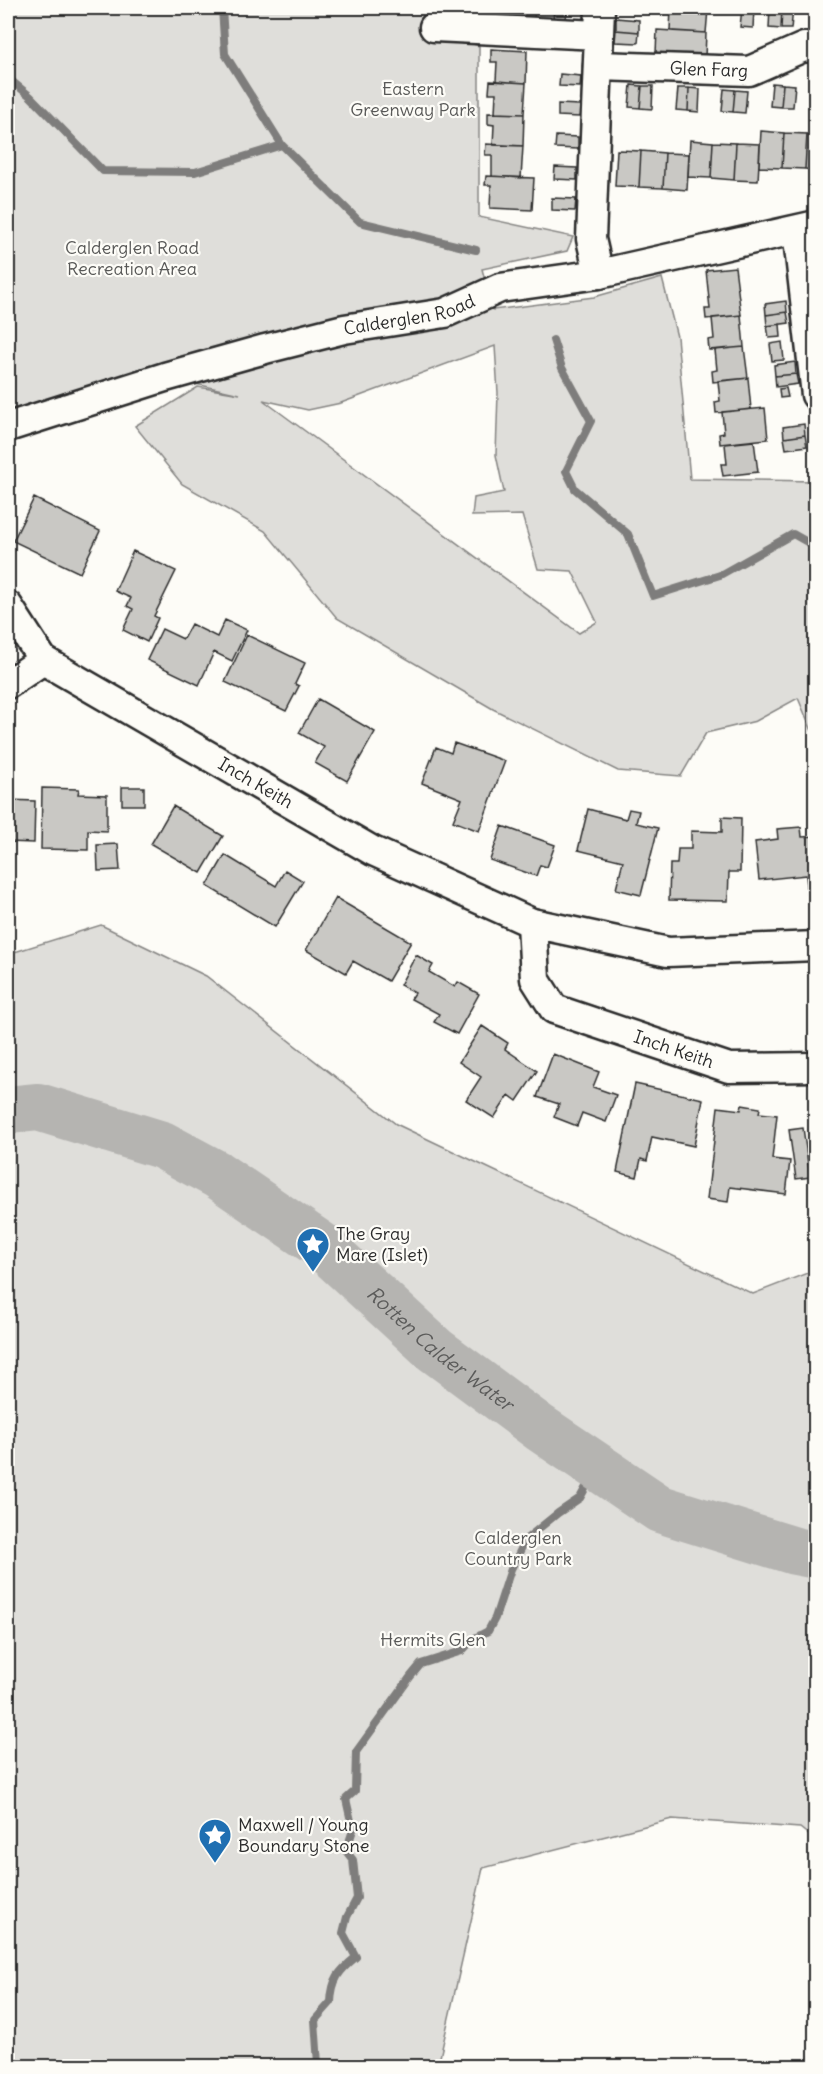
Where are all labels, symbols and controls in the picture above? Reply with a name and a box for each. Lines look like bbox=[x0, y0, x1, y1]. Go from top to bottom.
street label: Glen Farg bbox=[669, 56, 748, 82]
park label: Eastern Greenway Park bbox=[350, 77, 476, 121]
park label: Calderglen Road Recreation Area bbox=[65, 236, 199, 280]
street label: Calderglen Road bbox=[342, 289, 479, 340]
street label: Inch Keith bbox=[214, 752, 298, 813]
street label: Inch Keith bbox=[631, 1025, 717, 1073]
place label: The Gray Mare (Islet) bbox=[336, 1222, 428, 1266]
place icon: The Gray Mare (Islet) bbox=[295, 1226, 331, 1273]
water label: Rotten Calder Water bbox=[362, 1281, 521, 1418]
park label: Calderglen Country Park bbox=[464, 1526, 572, 1570]
park label: Hermits Glen bbox=[380, 1628, 486, 1651]
place label: Maxwell / Young Boundary Stone bbox=[238, 1813, 370, 1857]
place icon: Maxwell / Young Boundary Stone bbox=[197, 1817, 233, 1864]

